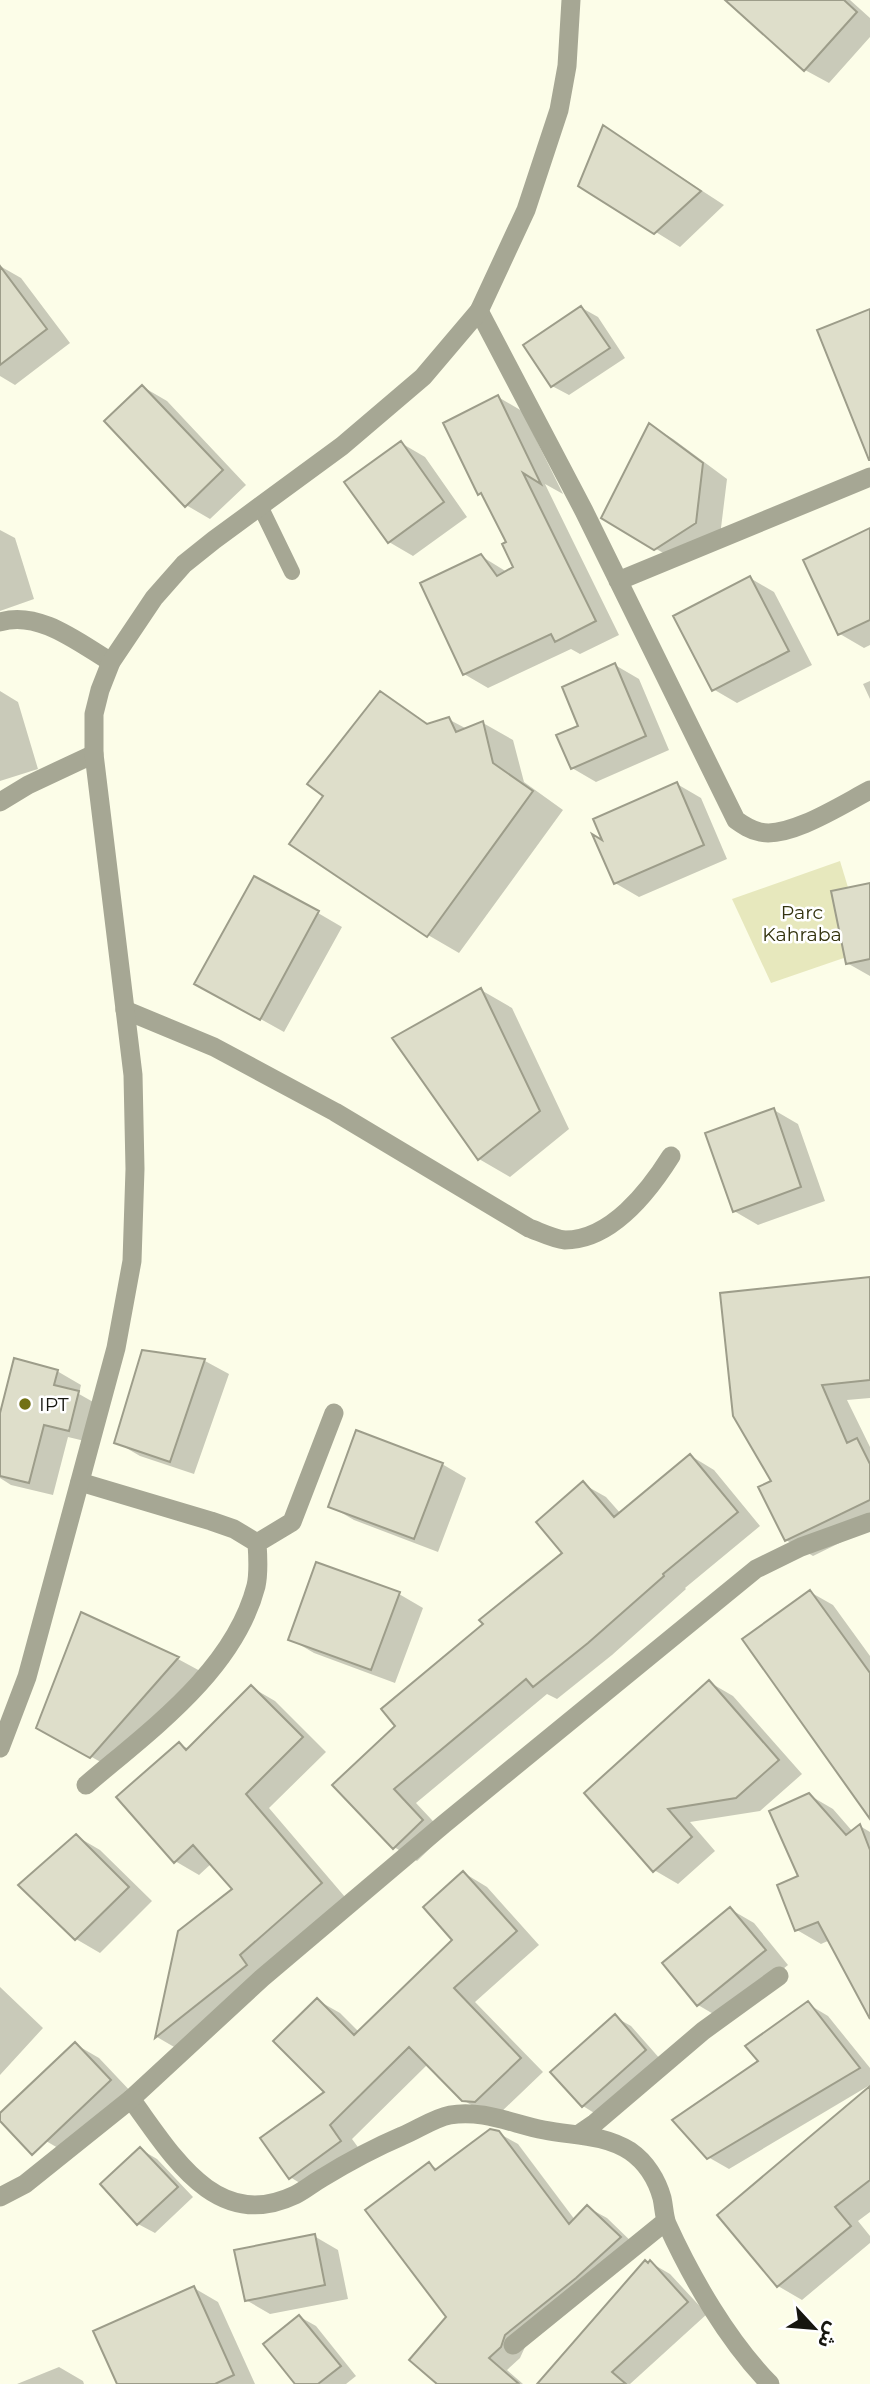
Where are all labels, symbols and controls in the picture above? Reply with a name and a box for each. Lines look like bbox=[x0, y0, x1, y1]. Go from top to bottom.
park label: Parc Kahraba bbox=[762, 901, 842, 946]
place label: IPT bbox=[39, 1393, 69, 1416]
marker: IPT bbox=[17, 1396, 33, 1412]
north arrow bbox=[779, 2293, 849, 2363]
text: ش bbox=[813, 2318, 845, 2352]

